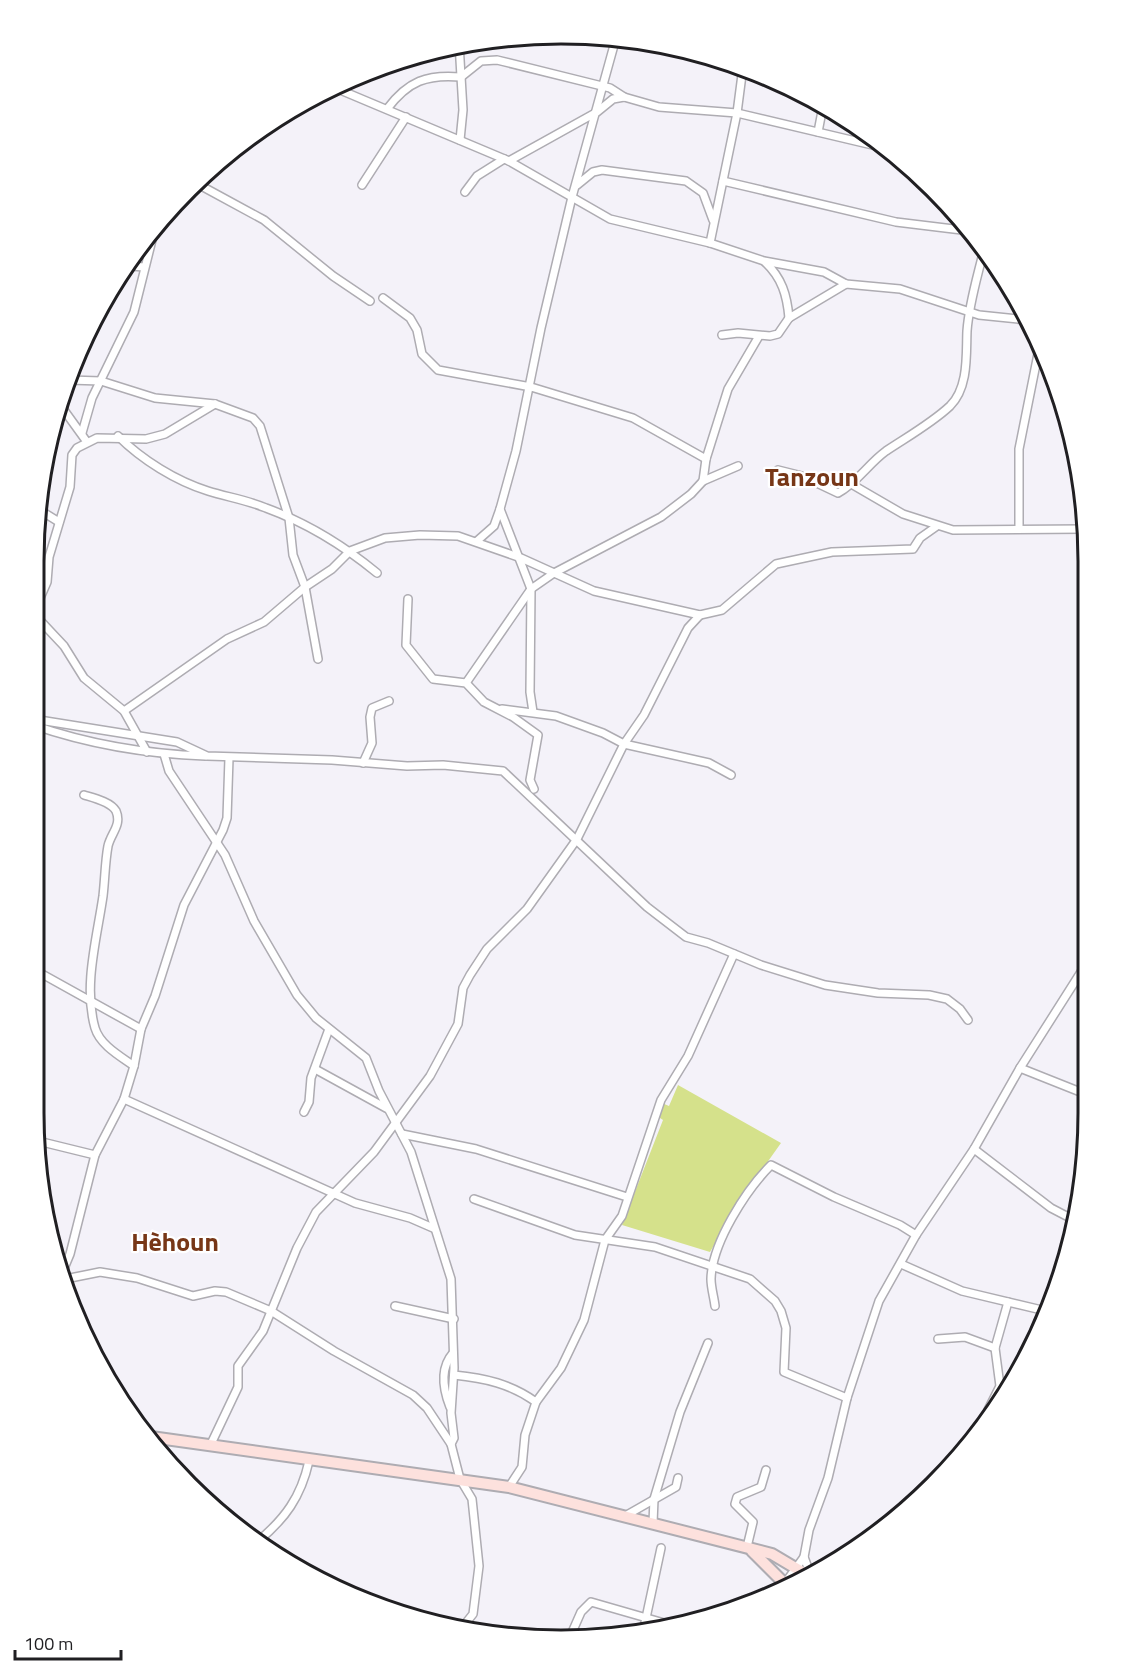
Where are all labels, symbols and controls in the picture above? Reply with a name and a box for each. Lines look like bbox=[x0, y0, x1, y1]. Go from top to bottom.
district label: Tanzoun bbox=[765, 457, 859, 496]
district label: Hèhoun bbox=[131, 1222, 219, 1261]
scale bar bbox=[15, 1623, 122, 1661]
text: 100 m bbox=[24, 1630, 73, 1657]

